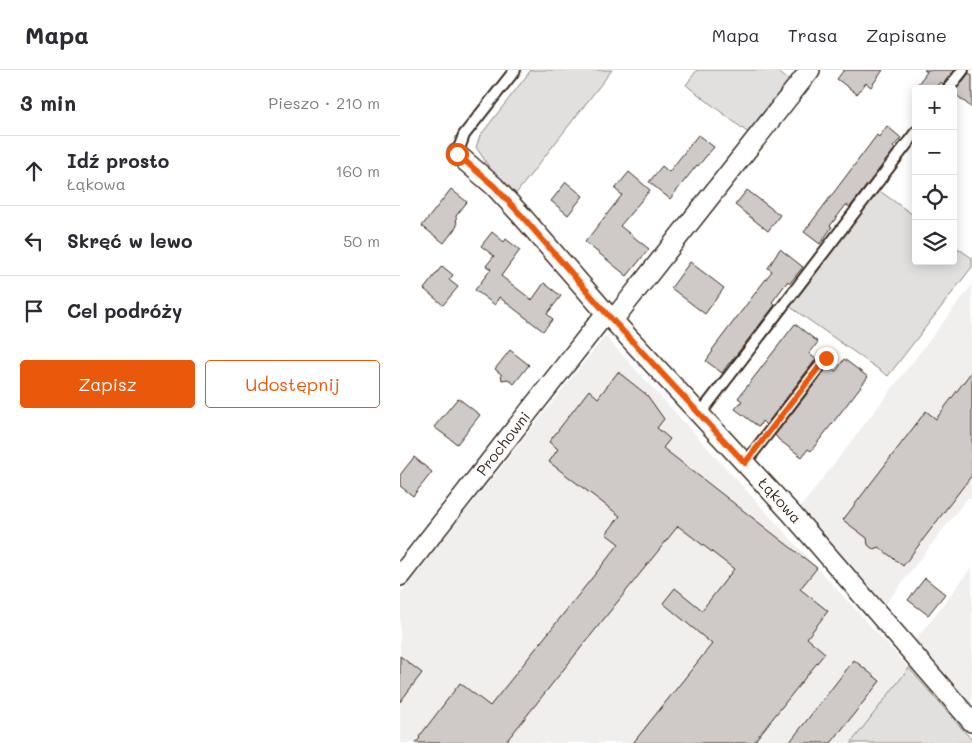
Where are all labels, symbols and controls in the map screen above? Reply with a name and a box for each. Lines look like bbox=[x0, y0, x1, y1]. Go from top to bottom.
text: Mapa bbox=[25, 19, 89, 50]
text: Mapa bbox=[712, 23, 760, 47]
text: Trasa bbox=[788, 23, 838, 47]
text: Zapisane bbox=[866, 23, 947, 47]
map controls bbox=[912, 85, 957, 265]
button: + bbox=[912, 85, 957, 130]
text: 3 min bbox=[20, 89, 76, 116]
text: Pieszo · 210 m bbox=[268, 92, 380, 113]
button: − bbox=[912, 130, 957, 175]
route start bbox=[446, 143, 469, 166]
text: Idź prosto bbox=[67, 148, 169, 173]
icon: ahead bbox=[20, 157, 48, 185]
text: 160 m bbox=[335, 160, 380, 181]
text: Łąkowa bbox=[67, 173, 126, 194]
button: locate bbox=[912, 175, 957, 220]
button: layers bbox=[912, 220, 957, 265]
icon: left bbox=[20, 227, 48, 255]
text: Skręć w lewo bbox=[67, 228, 193, 253]
text: 50 m bbox=[343, 230, 380, 251]
icon: arrive bbox=[20, 297, 48, 325]
text: Cel podróży bbox=[67, 298, 182, 323]
route end bbox=[815, 347, 838, 370]
button: Zapisz bbox=[20, 360, 195, 408]
button: Udostępnij bbox=[205, 360, 380, 408]
street label: Prochowni bbox=[471, 407, 534, 479]
street label: Łąkowa bbox=[754, 473, 806, 527]

